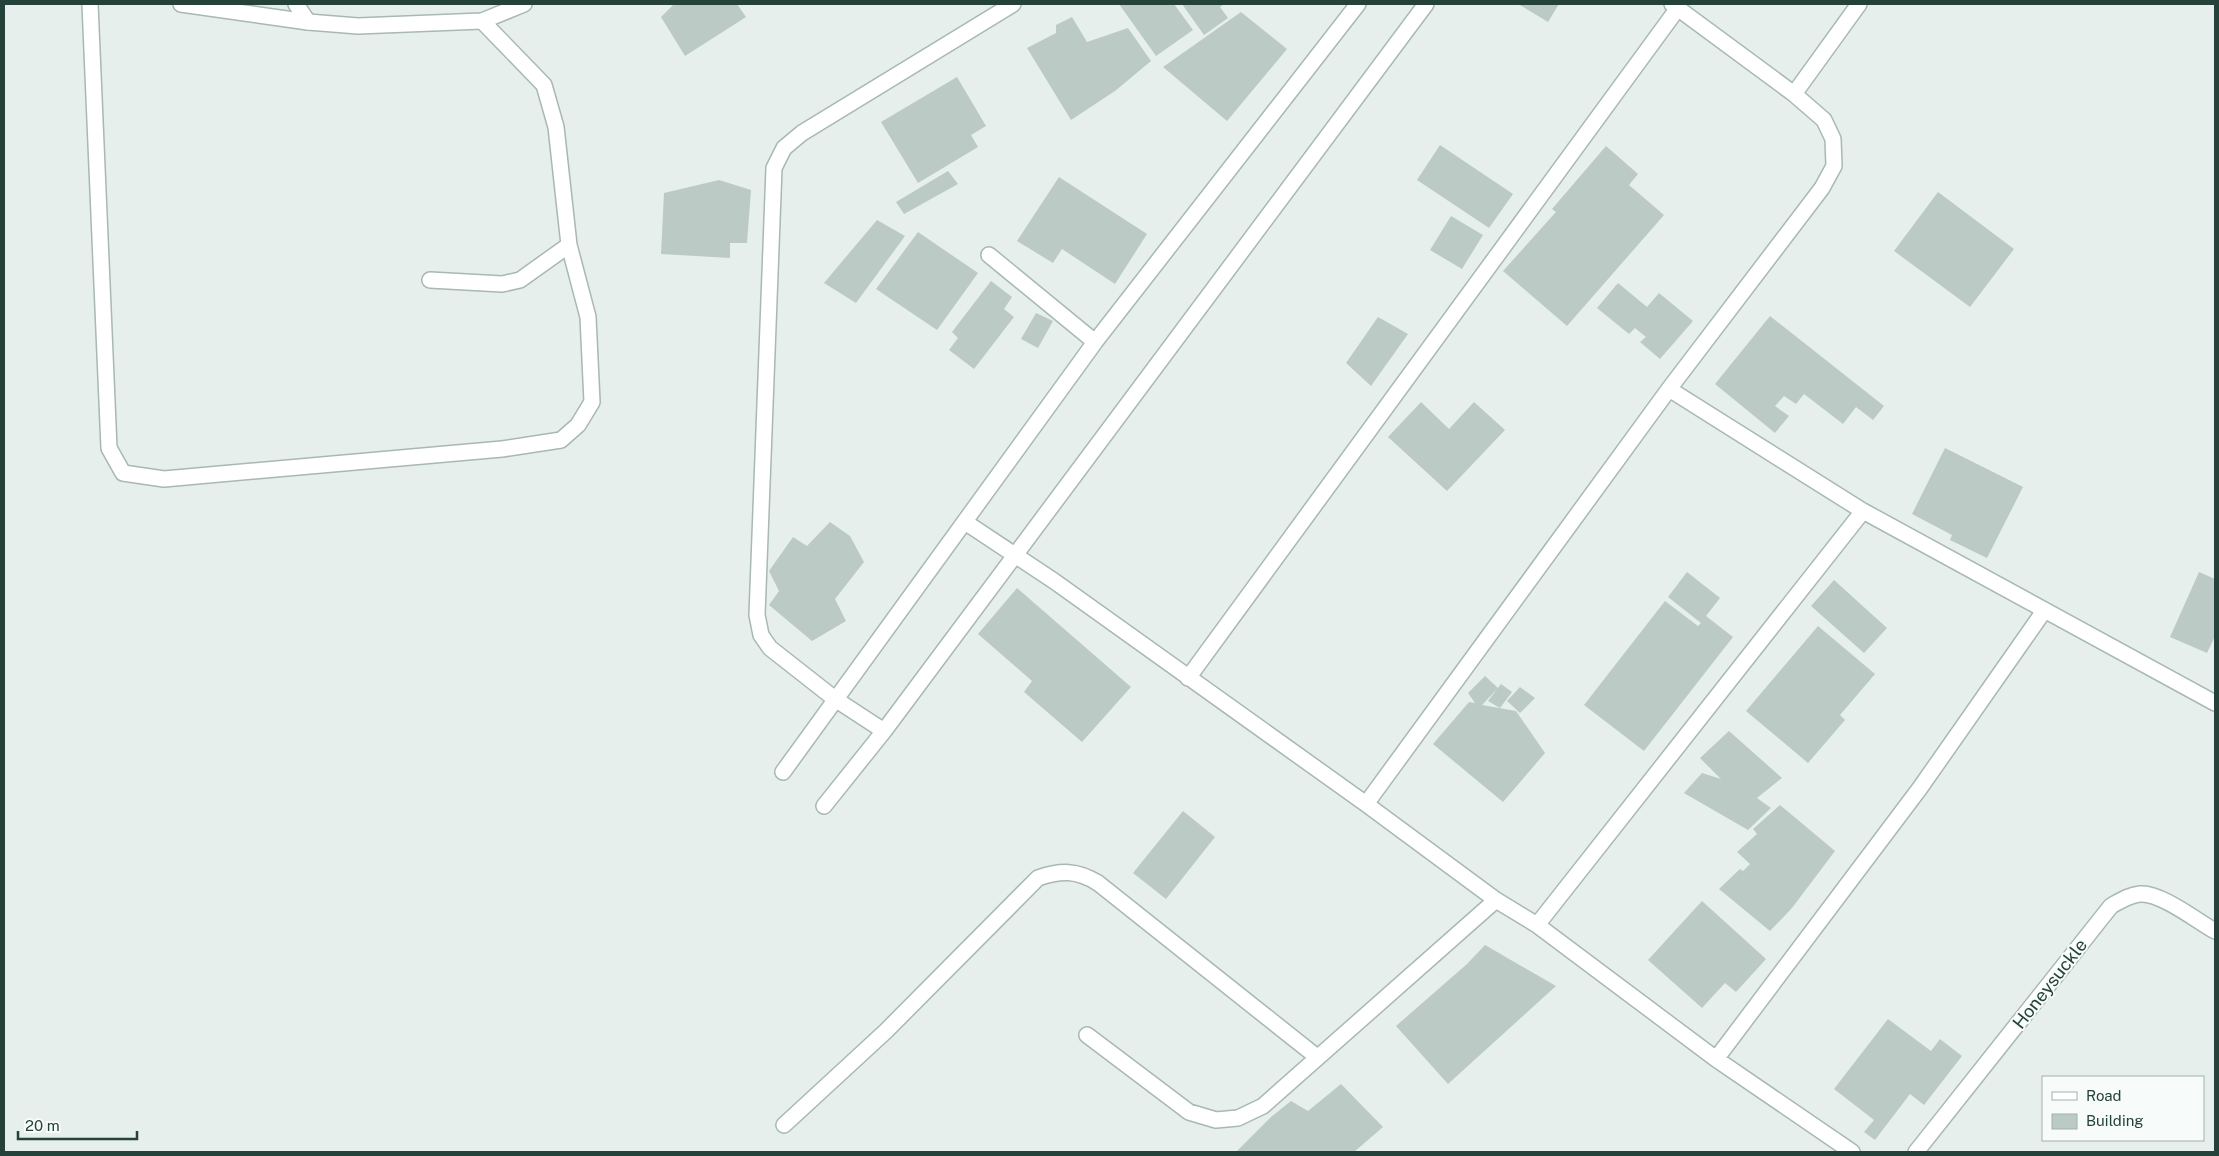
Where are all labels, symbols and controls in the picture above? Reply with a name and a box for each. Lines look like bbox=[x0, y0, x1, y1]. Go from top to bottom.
street label: Honeysuckle bbox=[2008, 935, 2091, 1033]
legend bbox=[2042, 1076, 2204, 1141]
text: Road bbox=[2086, 1087, 2122, 1104]
scale bar bbox=[18, 1108, 136, 1140]
text: Building bbox=[2086, 1112, 2144, 1129]
text: 20 m bbox=[25, 1117, 60, 1134]

